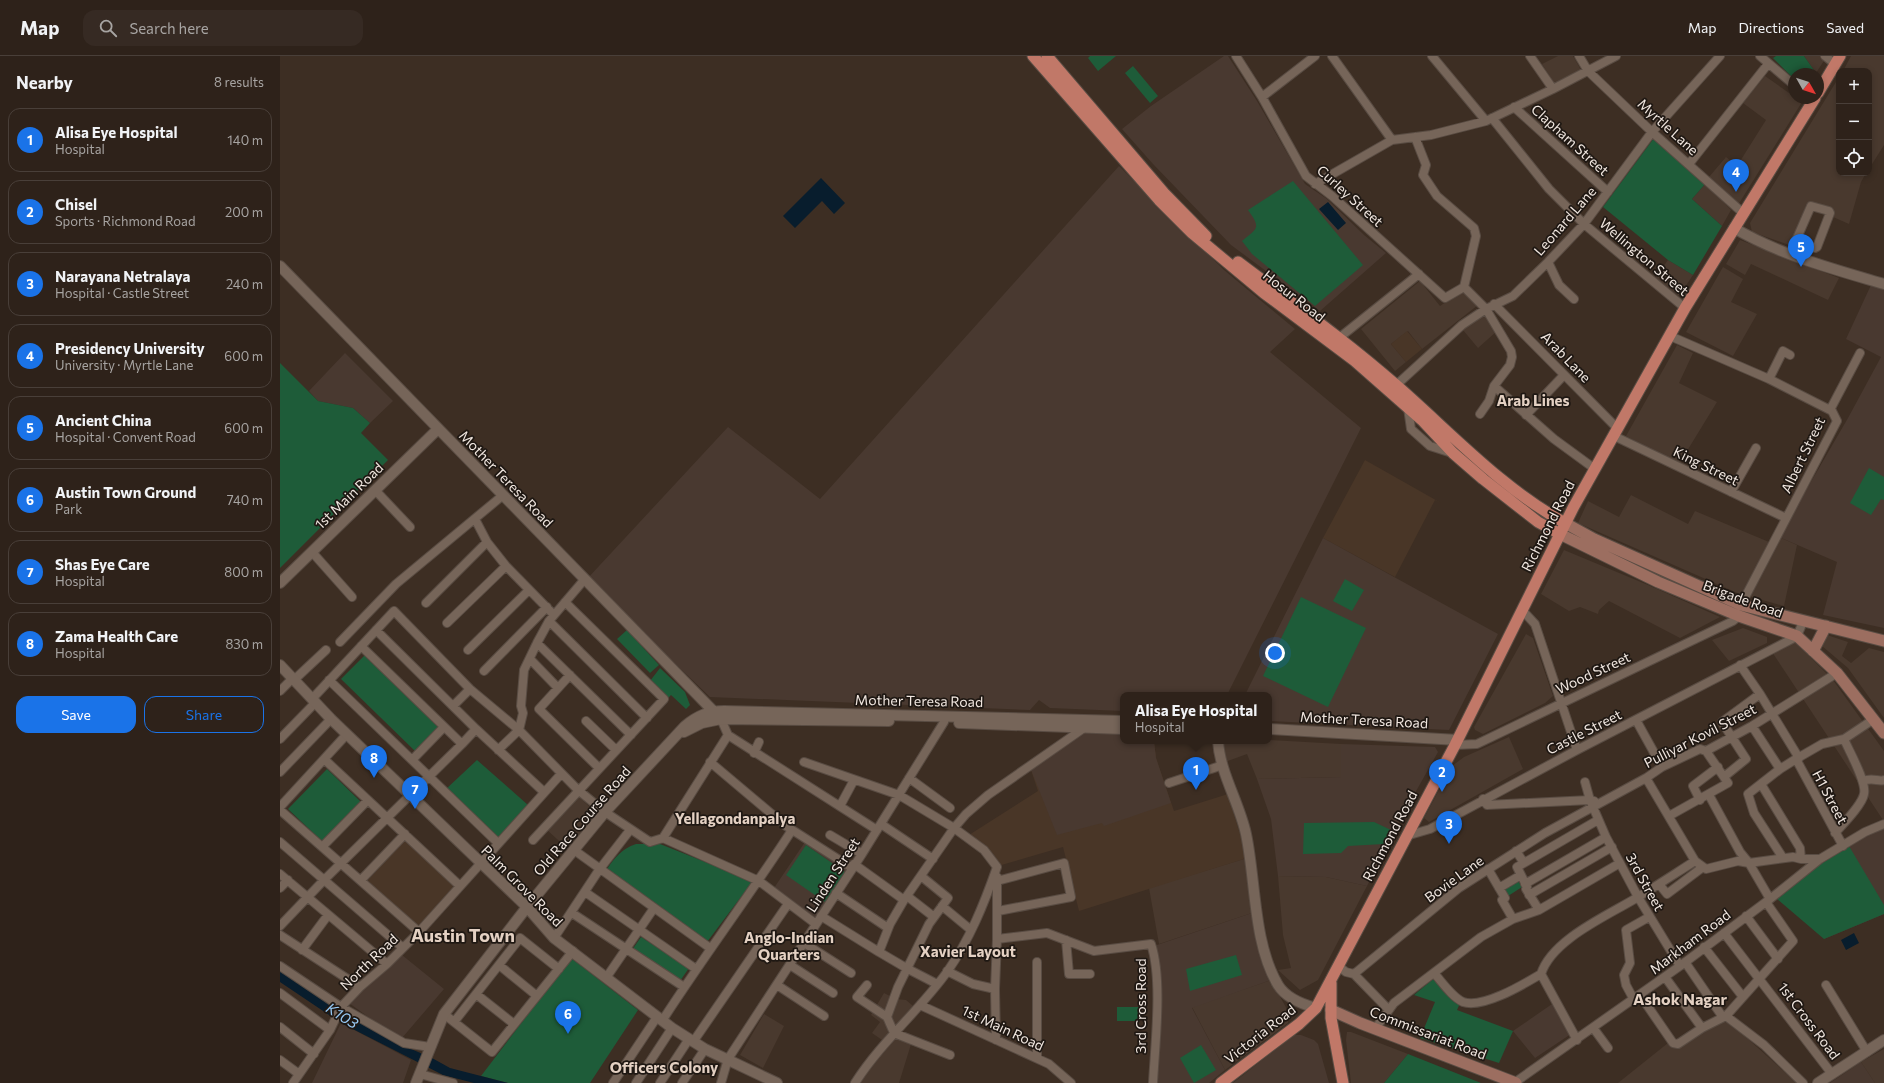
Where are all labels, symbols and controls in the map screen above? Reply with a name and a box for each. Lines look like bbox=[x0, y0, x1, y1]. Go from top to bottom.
search box bbox=[83, 10, 363, 46]
text: Map bbox=[20, 16, 59, 39]
icon: search bbox=[97, 17, 119, 39]
text: Search here bbox=[129, 19, 209, 37]
text: Map bbox=[1688, 19, 1717, 36]
text: Directions bbox=[1739, 19, 1804, 36]
text: Saved bbox=[1826, 19, 1864, 36]
north arrow bbox=[1788, 68, 1824, 104]
map controls bbox=[1836, 68, 1872, 176]
button: + bbox=[1836, 68, 1872, 104]
text: Nearby bbox=[16, 72, 73, 93]
text: 8 results bbox=[214, 74, 264, 90]
street label: Myrtle Lane bbox=[1634, 95, 1702, 158]
street label: Clapham Street bbox=[1528, 100, 1613, 179]
button: − bbox=[1836, 104, 1872, 140]
text: Alisa Eye Hospital bbox=[55, 123, 178, 141]
text: 1 bbox=[27, 132, 33, 148]
text: 140 m bbox=[227, 132, 263, 148]
button: locate bbox=[1836, 140, 1872, 176]
text: Hospital bbox=[55, 141, 105, 157]
pin: 4 bbox=[1723, 159, 1749, 192]
street label: Curley Street bbox=[1314, 161, 1387, 230]
street label: Leonard Lane bbox=[1530, 183, 1599, 259]
text: Chisel bbox=[55, 195, 97, 213]
text: 2 bbox=[26, 204, 34, 220]
text: 200 m bbox=[225, 204, 263, 220]
text: Sports · Richmond Road bbox=[55, 213, 195, 229]
street label: Wellington Street bbox=[1596, 214, 1693, 299]
pin: 5 bbox=[1788, 234, 1814, 267]
street label: Hosur Road bbox=[1260, 266, 1329, 325]
text: Narayana Netralaya bbox=[55, 267, 191, 285]
text: 3 bbox=[26, 276, 34, 292]
text: 240 m bbox=[226, 276, 263, 292]
text: Hospital · Castle Street bbox=[55, 285, 189, 301]
street label: Arab Lane bbox=[1538, 328, 1595, 386]
text: Presidency University bbox=[55, 339, 205, 357]
text: 4 bbox=[26, 348, 34, 364]
text: 600 m bbox=[224, 348, 263, 364]
text: University · Myrtle Lane bbox=[55, 357, 193, 373]
district label: Arab Lines bbox=[1497, 391, 1569, 409]
text: Ancient China bbox=[55, 411, 151, 429]
street label: Albert Street bbox=[1777, 414, 1828, 496]
text: 5 bbox=[26, 420, 34, 436]
text: 600 m bbox=[224, 420, 263, 436]
street label: Mother Teresa Road bbox=[456, 427, 557, 531]
text: Hospital · Convent Road bbox=[55, 429, 196, 445]
street label: King Street bbox=[1671, 442, 1742, 489]
street label: 1st Main Road bbox=[311, 459, 386, 532]
street label: Richmond Road bbox=[1517, 477, 1578, 574]
text: Austin Town Ground bbox=[55, 483, 196, 501]
text: 6 bbox=[26, 492, 34, 508]
text: 740 m bbox=[227, 492, 263, 508]
text: Park bbox=[55, 501, 82, 517]
text: Shas Eye Care bbox=[55, 555, 150, 573]
text: 7 bbox=[26, 564, 34, 580]
text: 800 m bbox=[224, 564, 263, 580]
text: Hospital bbox=[55, 573, 105, 589]
street label: Brigade Road bbox=[1701, 576, 1785, 621]
text: Zama Health Care bbox=[55, 627, 178, 645]
text: 8 bbox=[26, 636, 34, 652]
text: 830 m bbox=[225, 636, 263, 652]
your location bbox=[1265, 643, 1285, 663]
text: Hospital bbox=[55, 645, 105, 661]
street label: Wood Street bbox=[1553, 648, 1633, 697]
street label: Mother Teresa Road bbox=[855, 691, 983, 710]
popup bbox=[1120, 692, 1272, 744]
button: Save bbox=[16, 696, 136, 733]
button: Share bbox=[144, 696, 264, 733]
street label: Pulliyar Kovil Street bbox=[1641, 700, 1759, 771]
text: Alisa Eye Hospital bbox=[1135, 701, 1257, 719]
street label: Castle Street bbox=[1543, 705, 1624, 758]
street label: Mother Teresa Road bbox=[1300, 708, 1428, 731]
text: Hospital bbox=[1135, 719, 1184, 735]
pin: 8 bbox=[361, 745, 387, 778]
pin: 1 bbox=[1183, 757, 1209, 790]
pin: 2 bbox=[1429, 759, 1455, 792]
street label: Old Race Course Road bbox=[529, 762, 634, 879]
street label: H1 Street bbox=[1809, 767, 1852, 827]
pin: 7 bbox=[402, 776, 428, 809]
street label: Richmond Road bbox=[1359, 788, 1421, 884]
district label: Yellagondanpalya bbox=[675, 809, 795, 827]
pin: 3 bbox=[1436, 811, 1462, 844]
street label: Linden Street bbox=[802, 834, 863, 915]
street label: Palm Grove Road bbox=[478, 841, 567, 930]
street label: 3rd Street bbox=[1623, 850, 1668, 914]
street label: Bovie Lane bbox=[1421, 852, 1487, 906]
street label: Markham Road bbox=[1646, 906, 1733, 977]
district label: Austin Town bbox=[411, 924, 515, 946]
district label: Anglo-Indian Quarters bbox=[744, 928, 834, 963]
street label: North Road bbox=[336, 930, 401, 993]
district label: Xavier Layout bbox=[920, 942, 1016, 960]
street label: 3rd Cross Road bbox=[1132, 958, 1149, 1054]
street label: 1st Cross Road bbox=[1775, 979, 1844, 1063]
district label: Ashok Nagar bbox=[1633, 989, 1728, 1008]
water label: K103 bbox=[323, 998, 362, 1032]
street label: Victoria Road bbox=[1221, 1000, 1299, 1067]
pin: 6 bbox=[555, 1001, 581, 1034]
street label: 1st Main Road bbox=[960, 1001, 1047, 1054]
street label: Commissariat Road bbox=[1367, 1002, 1489, 1063]
district label: Officers Colony bbox=[610, 1058, 719, 1076]

